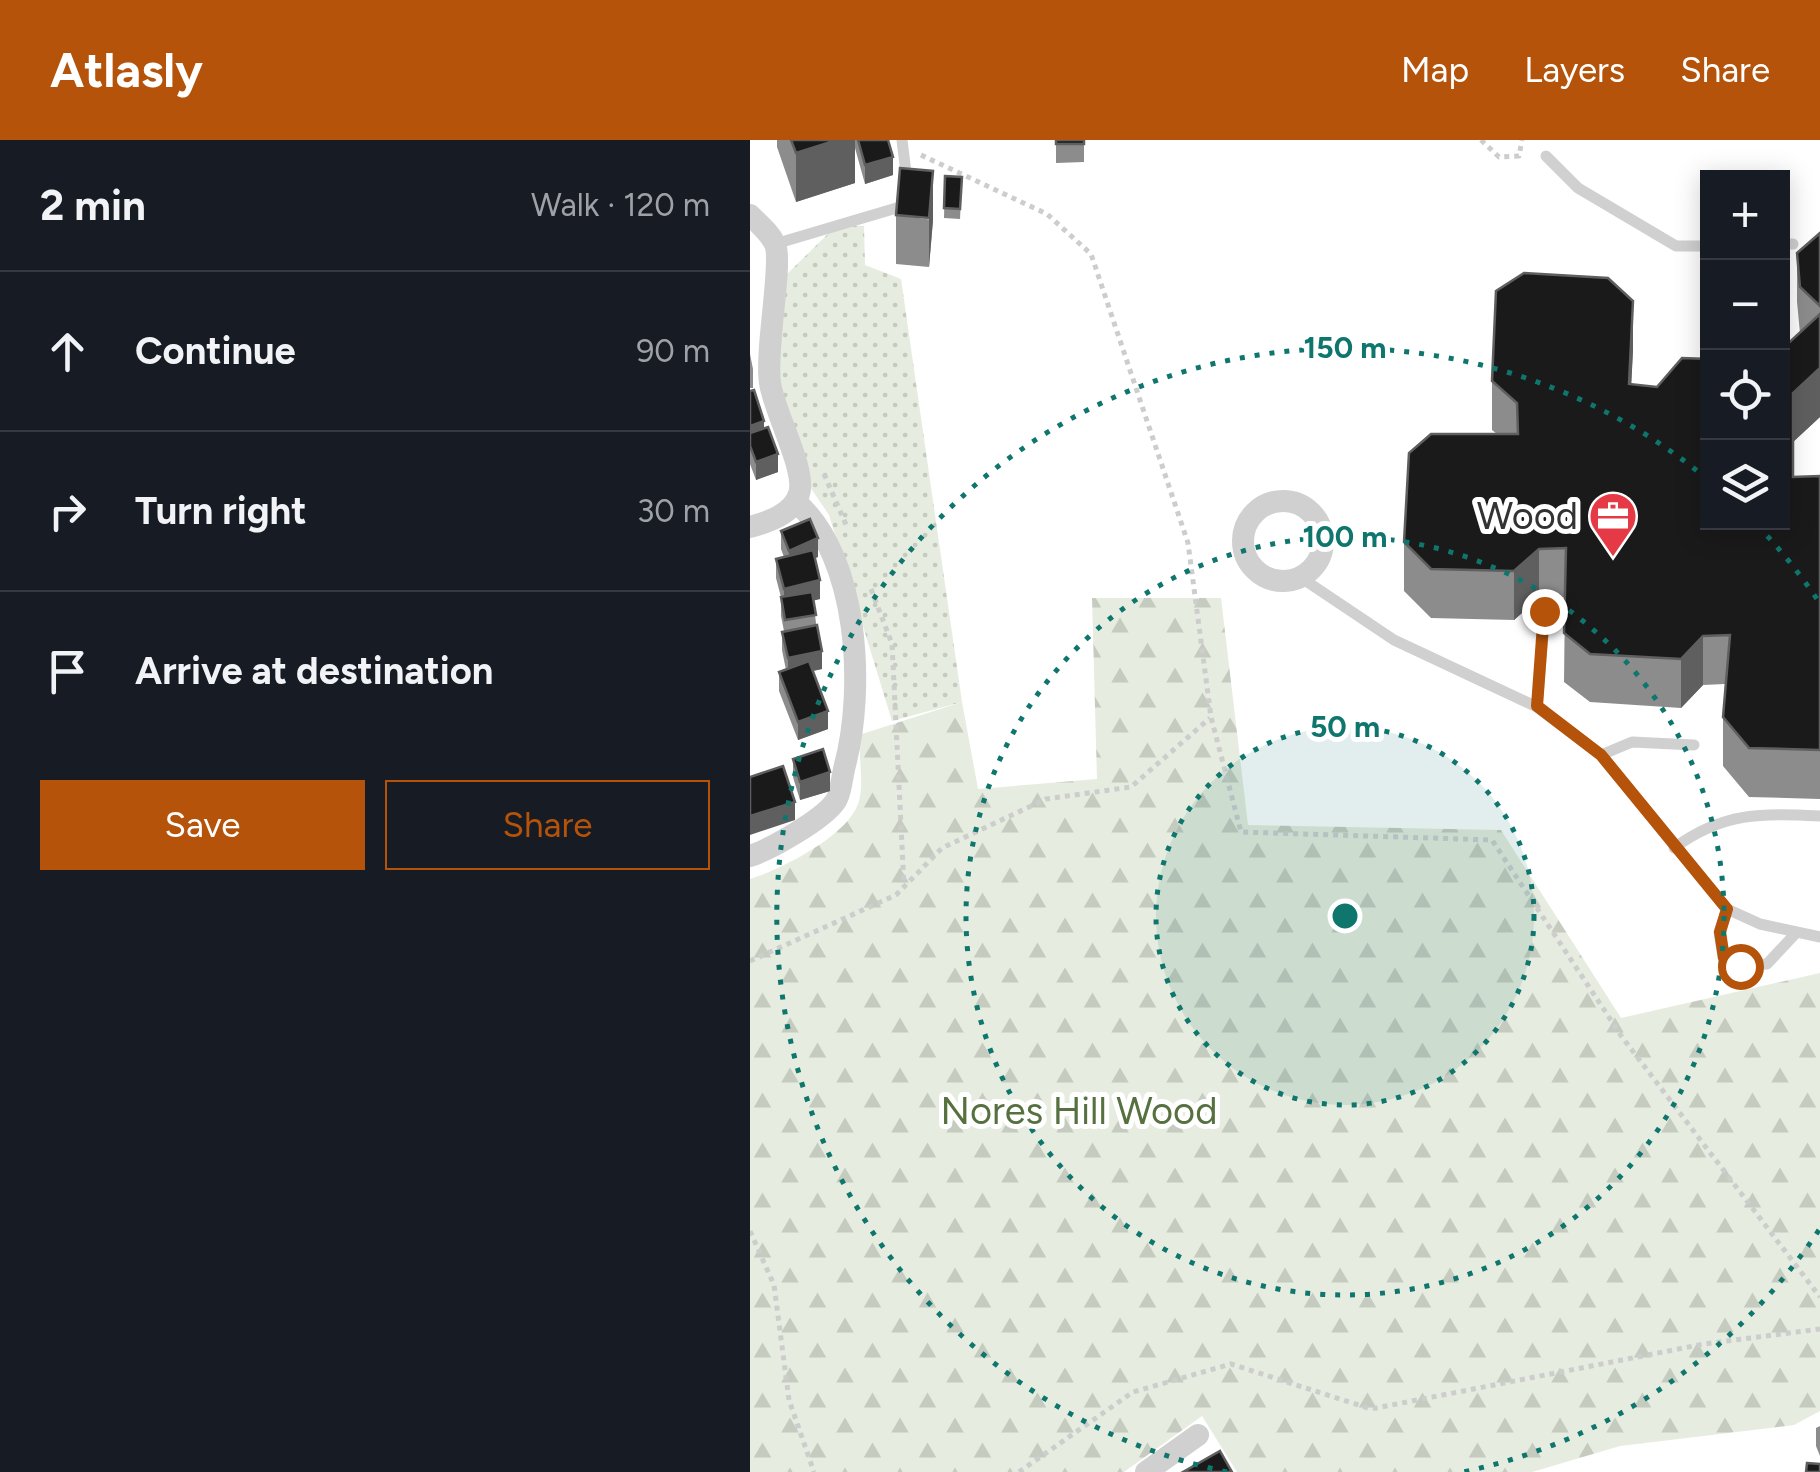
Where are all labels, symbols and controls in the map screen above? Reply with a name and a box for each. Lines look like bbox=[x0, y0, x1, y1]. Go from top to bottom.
text: Atlasly bbox=[50, 41, 203, 99]
text: Map bbox=[1401, 49, 1469, 91]
text: Layers bbox=[1524, 49, 1625, 91]
text: Share bbox=[1680, 49, 1770, 91]
map controls bbox=[1700, 170, 1790, 530]
button: + bbox=[1700, 170, 1790, 260]
text: 2 min bbox=[40, 180, 146, 231]
text: Walk · 120 m bbox=[531, 186, 710, 224]
button: − bbox=[1700, 260, 1790, 350]
icon: ahead bbox=[40, 324, 95, 379]
text: Continue bbox=[135, 328, 296, 374]
text: 150 m bbox=[1304, 329, 1386, 366]
text: 90 m bbox=[636, 332, 710, 370]
button: locate bbox=[1700, 350, 1790, 440]
button: layers bbox=[1700, 440, 1790, 530]
icon: right bbox=[40, 484, 95, 539]
text: Turn right bbox=[135, 488, 307, 534]
office icon: Wood bbox=[1587, 490, 1639, 558]
text: 30 m bbox=[637, 492, 710, 530]
place label: Wood bbox=[1477, 493, 1578, 539]
text: 100 m bbox=[1303, 518, 1387, 555]
route end bbox=[1522, 589, 1568, 635]
icon: arrive bbox=[40, 644, 95, 699]
text: Arrive at destination bbox=[135, 648, 493, 694]
text: 50 m bbox=[1310, 708, 1380, 745]
button: Save bbox=[40, 780, 365, 870]
button: Share bbox=[385, 780, 710, 870]
centre of rings bbox=[1327, 898, 1363, 934]
route start bbox=[1718, 944, 1764, 990]
park label: Nores Hill Wood bbox=[941, 1088, 1217, 1134]

